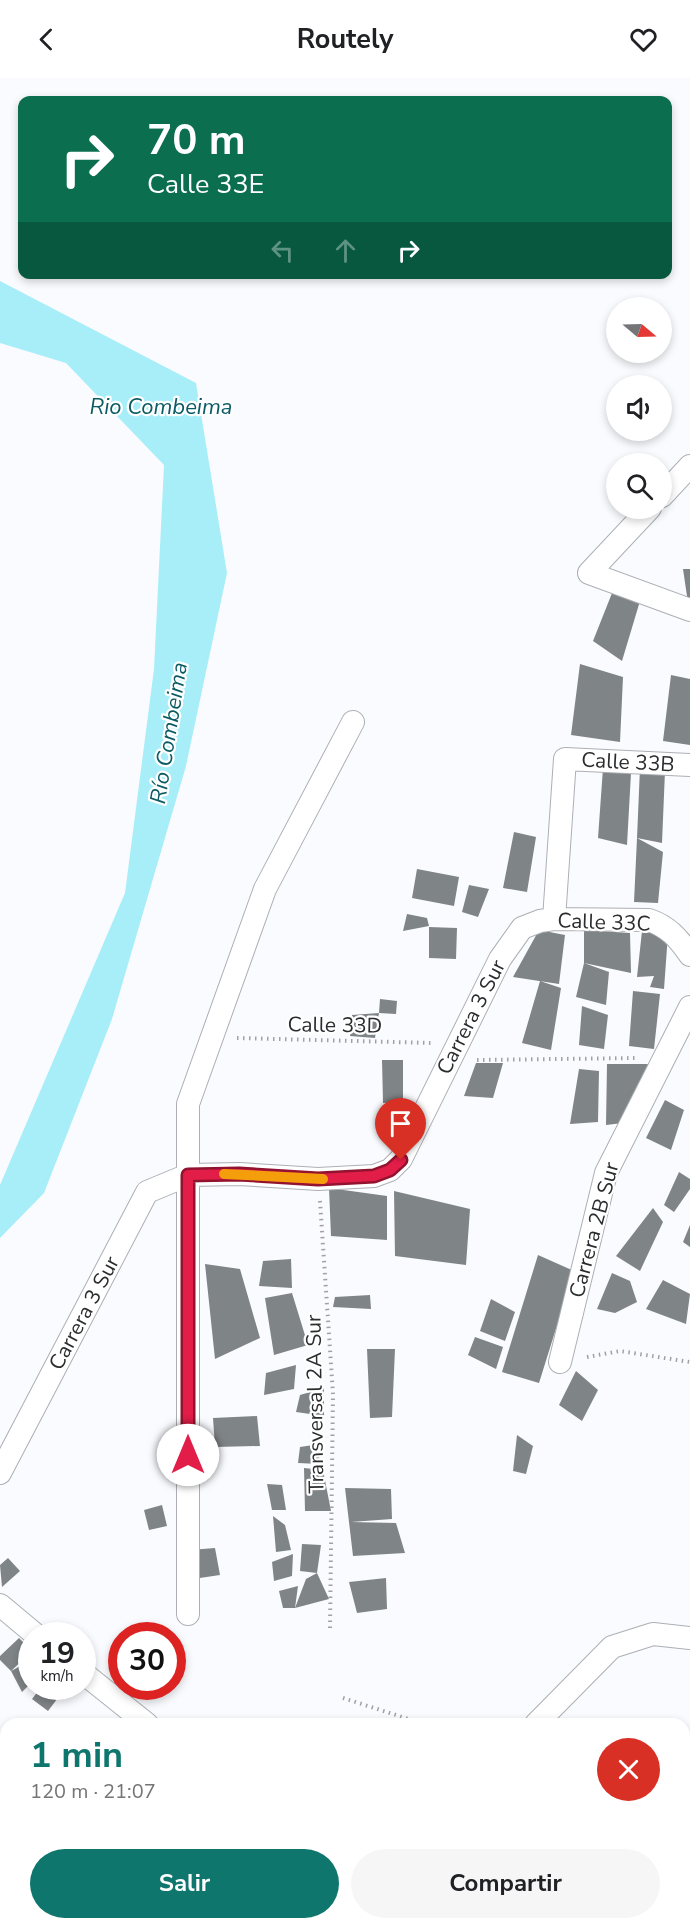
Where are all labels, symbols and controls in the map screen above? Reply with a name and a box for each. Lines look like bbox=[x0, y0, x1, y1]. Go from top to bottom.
text: Routely bbox=[297, 21, 393, 58]
icon: back bbox=[30, 23, 63, 56]
icon: heart bbox=[627, 23, 660, 56]
text: 70 m bbox=[147, 112, 246, 169]
icon: right bbox=[48, 120, 126, 198]
text: Calle 33E bbox=[147, 166, 264, 203]
icon: left bbox=[266, 234, 299, 267]
icon: ahead bbox=[329, 234, 362, 267]
icon: right bbox=[392, 234, 425, 267]
north arrow bbox=[606, 297, 672, 363]
map controls bbox=[606, 297, 672, 519]
button: sound bbox=[606, 375, 672, 441]
water label: Rio Combeima bbox=[90, 392, 232, 422]
button: search bbox=[606, 453, 672, 519]
water label: Río Combeima bbox=[143, 660, 195, 806]
street label: Calle 33B bbox=[581, 746, 675, 778]
street label: Calle 33C bbox=[557, 906, 651, 938]
street label: Carrera 3 Sur bbox=[430, 954, 512, 1079]
street label: Calle 33D bbox=[287, 1010, 383, 1040]
pin bbox=[375, 1098, 426, 1160]
icon: arrive bbox=[384, 1107, 417, 1140]
street label: Carrera 2B Sur bbox=[562, 1159, 626, 1301]
street label: Carrera 3 Sur bbox=[42, 1251, 126, 1375]
street label: Transversal 2A Sur bbox=[299, 1314, 331, 1494]
position arrow bbox=[156, 1423, 220, 1487]
speed limit sign: 30 bbox=[108, 1622, 186, 1700]
text: 19 bbox=[39, 1633, 75, 1674]
text: km/h bbox=[40, 1666, 74, 1686]
text: 1 min bbox=[30, 1731, 123, 1780]
button: close bbox=[597, 1738, 660, 1801]
text: 120 m · 21:07 bbox=[30, 1778, 156, 1805]
button: Salir bbox=[30, 1849, 339, 1918]
button: Compartir bbox=[351, 1849, 660, 1918]

